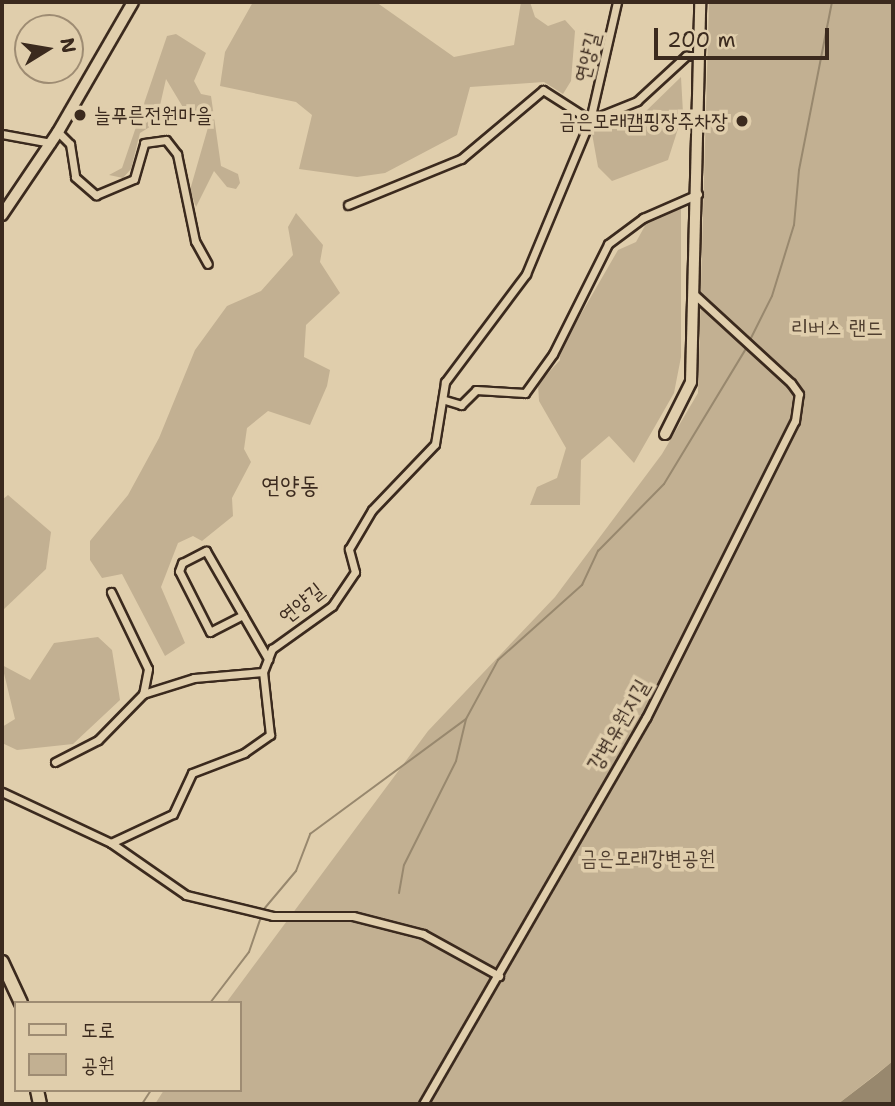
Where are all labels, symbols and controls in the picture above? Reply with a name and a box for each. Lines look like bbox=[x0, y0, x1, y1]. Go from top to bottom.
north arrow bbox=[14, 14, 84, 84]
scale bar bbox=[657, 14, 832, 58]
text: 200 m bbox=[667, 26, 736, 54]
street label: 연양길 bbox=[569, 29, 605, 85]
text: N bbox=[54, 36, 82, 55]
place label: 늘푸른전원마을 bbox=[94, 102, 212, 128]
marker: 늘푸른전원마을 bbox=[72, 107, 88, 123]
place label: 금은모래캠핑장주차장 bbox=[559, 108, 728, 134]
marker: 금은모래캠핑장주차장 bbox=[734, 113, 750, 129]
park label: 리버스 랜드 bbox=[791, 314, 883, 340]
district label: 연양동 bbox=[261, 472, 319, 500]
street label: 연양길 bbox=[273, 577, 329, 629]
street label: 강변유원지길 bbox=[582, 675, 654, 775]
park label: 금은모래강변공원 bbox=[580, 845, 716, 871]
legend bbox=[14, 1001, 242, 1092]
text: 도로 bbox=[81, 1016, 115, 1044]
text: 공원 bbox=[81, 1051, 115, 1079]

